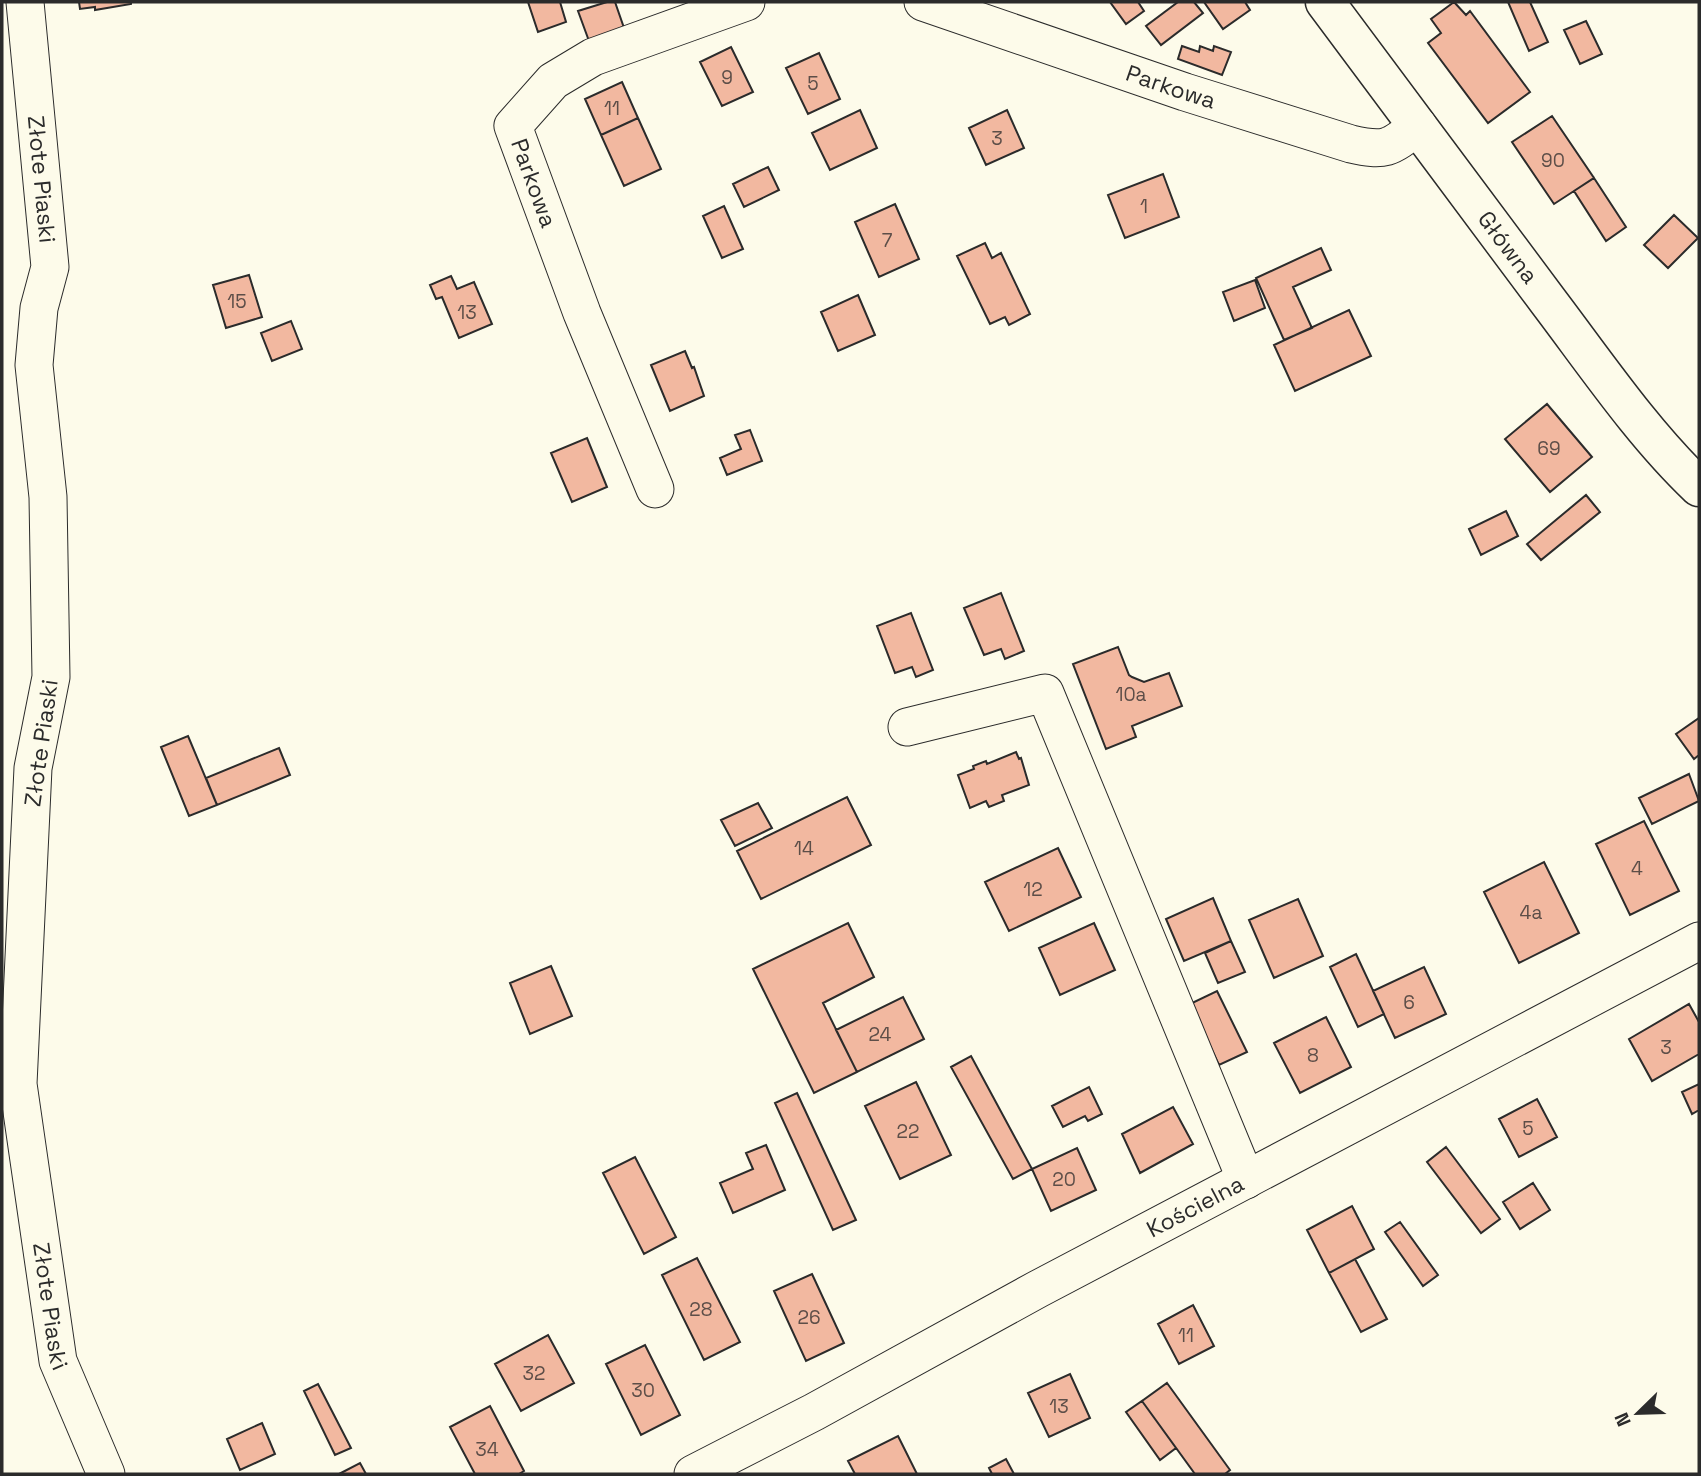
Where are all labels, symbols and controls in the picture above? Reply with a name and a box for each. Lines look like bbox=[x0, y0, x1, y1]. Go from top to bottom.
street label: Parkowa bbox=[1122, 58, 1219, 116]
house number: 9 bbox=[721, 65, 733, 90]
house number: 5 bbox=[807, 71, 819, 96]
house number: 11 bbox=[604, 96, 620, 121]
street label: Złote Piaski bbox=[21, 114, 63, 244]
house number: 3 bbox=[991, 126, 1003, 151]
street label: Parkowa bbox=[504, 134, 564, 232]
house number: 90 bbox=[1541, 148, 1565, 173]
house number: 1 bbox=[1140, 194, 1148, 219]
street label: Główna bbox=[1471, 205, 1545, 290]
house number: 7 bbox=[882, 228, 893, 253]
house number: 15 bbox=[227, 289, 247, 314]
house number: 13 bbox=[457, 300, 477, 325]
house number: 69 bbox=[1537, 436, 1561, 461]
street label: Złote Piaski bbox=[17, 678, 65, 808]
house number: 10a bbox=[1115, 682, 1147, 707]
house number: 14 bbox=[794, 836, 814, 861]
house number: 4 bbox=[1631, 856, 1643, 881]
house number: 12 bbox=[1023, 877, 1043, 902]
house number: 4a bbox=[1520, 900, 1542, 925]
house number: 6 bbox=[1403, 990, 1415, 1015]
house number: 24 bbox=[869, 1022, 892, 1047]
house number: 3 bbox=[1660, 1035, 1672, 1060]
house number: 8 bbox=[1307, 1043, 1319, 1068]
house number: 5 bbox=[1522, 1116, 1534, 1141]
house number: 22 bbox=[897, 1119, 919, 1144]
house number: 20 bbox=[1052, 1167, 1076, 1192]
street label: Kościelna bbox=[1141, 1168, 1249, 1244]
street label: Złote Piaski bbox=[26, 1240, 75, 1375]
house number: 28 bbox=[689, 1297, 713, 1322]
house number: 26 bbox=[797, 1305, 821, 1330]
house number: 11 bbox=[1178, 1323, 1194, 1348]
house number: 32 bbox=[523, 1361, 545, 1386]
house number: 30 bbox=[631, 1378, 655, 1403]
north arrow bbox=[1603, 1378, 1673, 1448]
house number: 13 bbox=[1049, 1394, 1069, 1419]
text: N bbox=[1609, 1409, 1637, 1430]
house number: 34 bbox=[475, 1437, 499, 1462]

